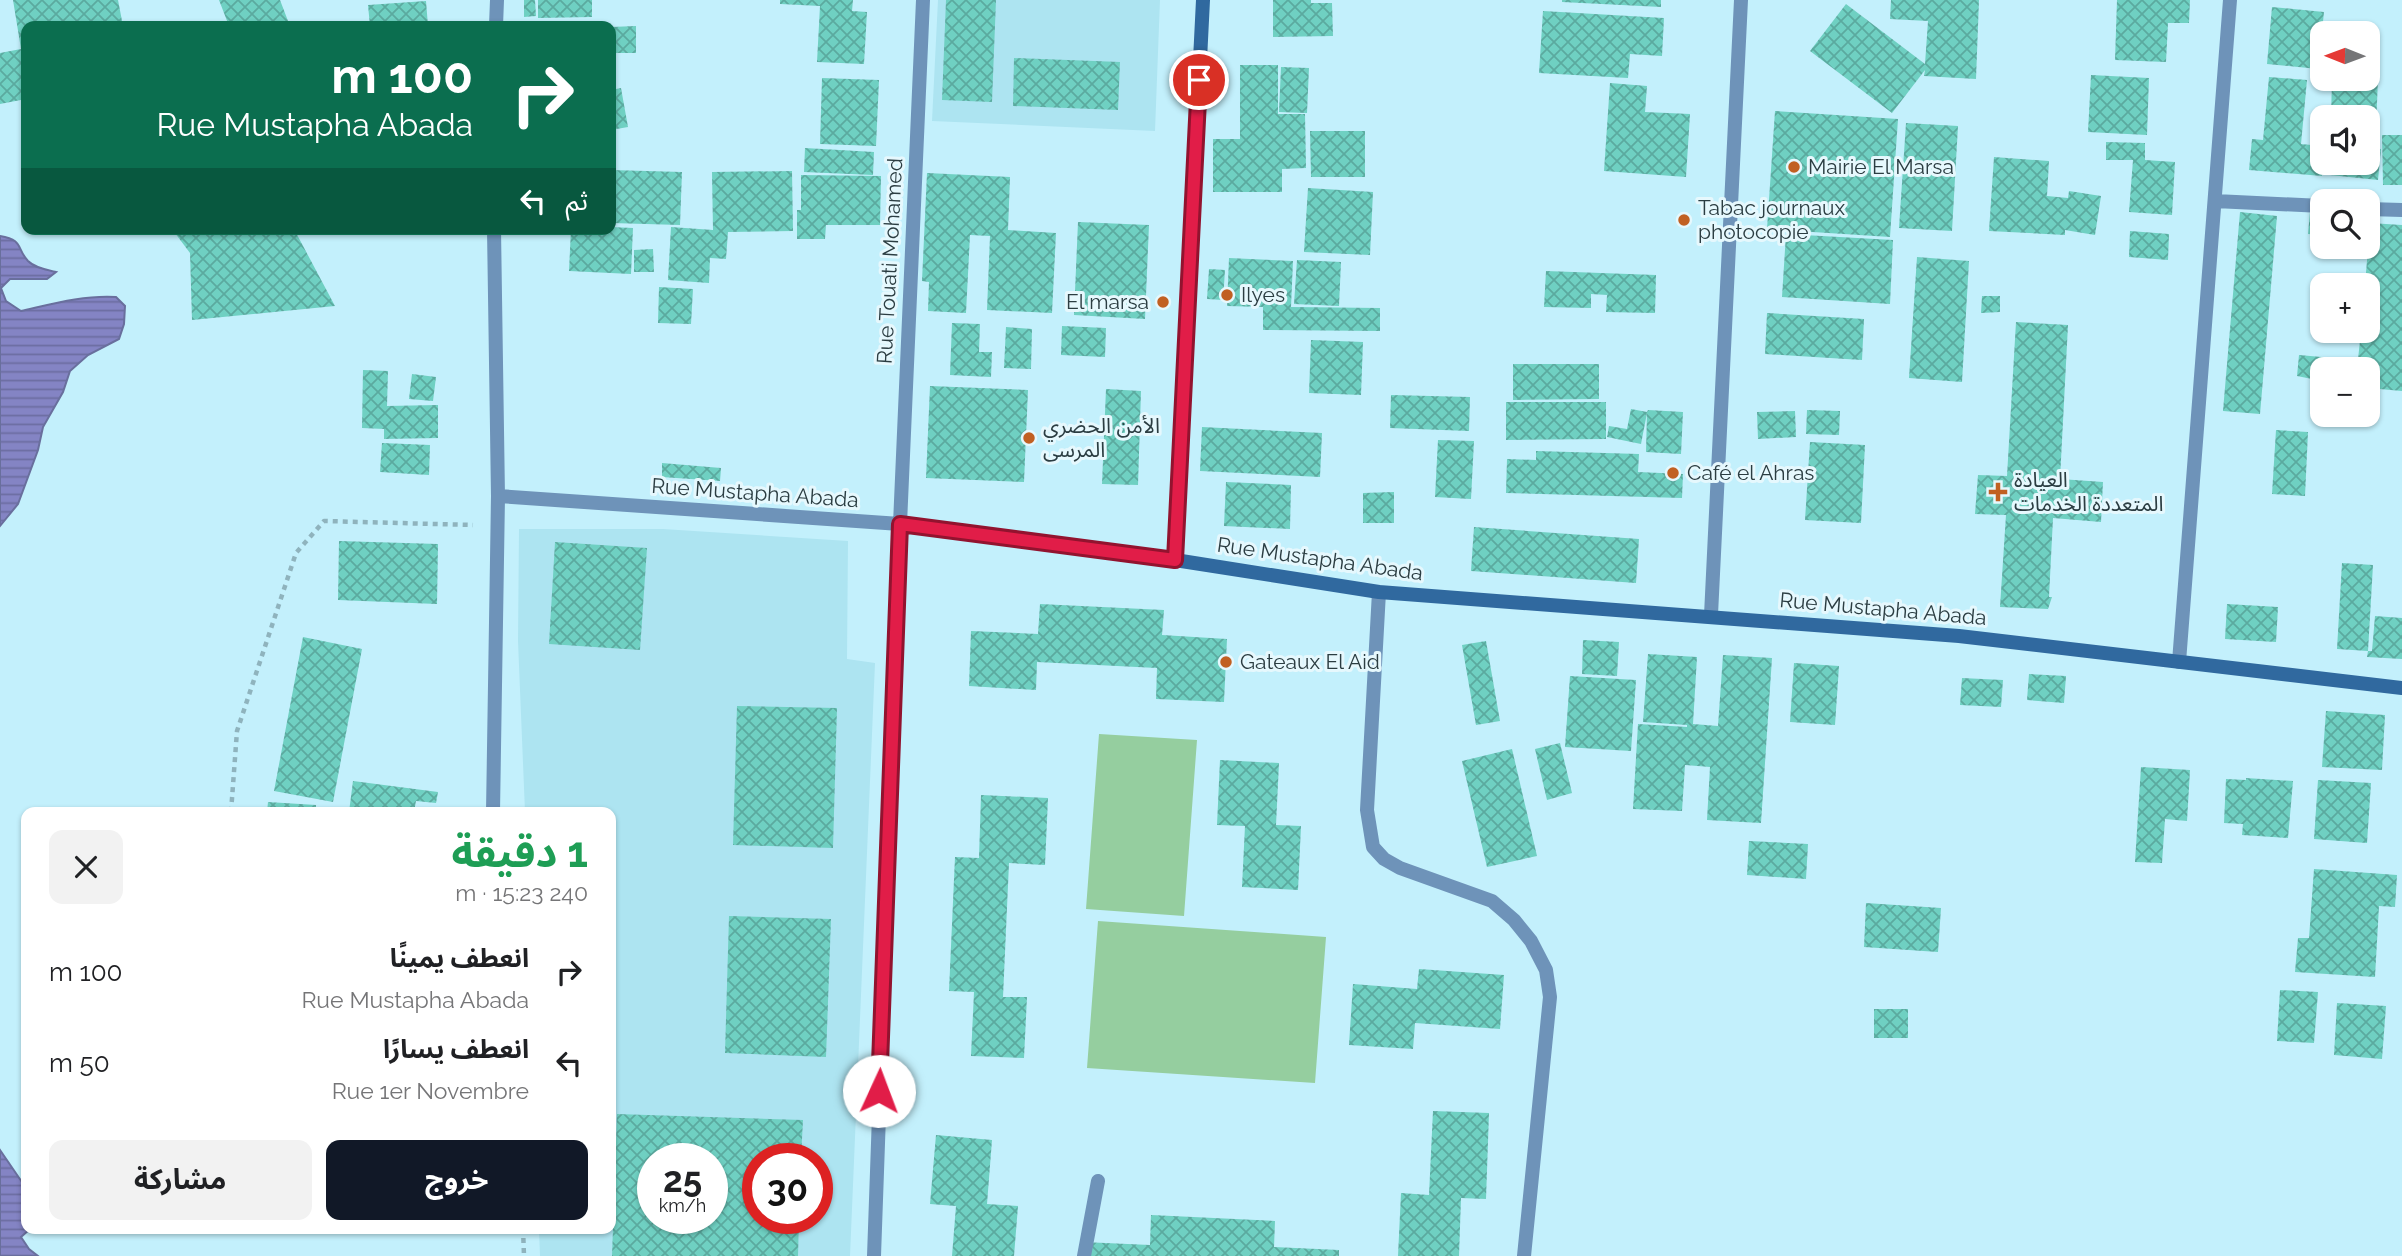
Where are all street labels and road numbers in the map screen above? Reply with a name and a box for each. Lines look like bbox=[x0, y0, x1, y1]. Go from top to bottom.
street label: Rue Touati Mohamed bbox=[872, 157, 907, 364]
street label: Rue Mustapha Abada bbox=[651, 473, 859, 512]
street label: Rue Mustapha Abada bbox=[1215, 532, 1425, 585]
street label: Rue Mustapha Abada bbox=[1779, 587, 1988, 630]

